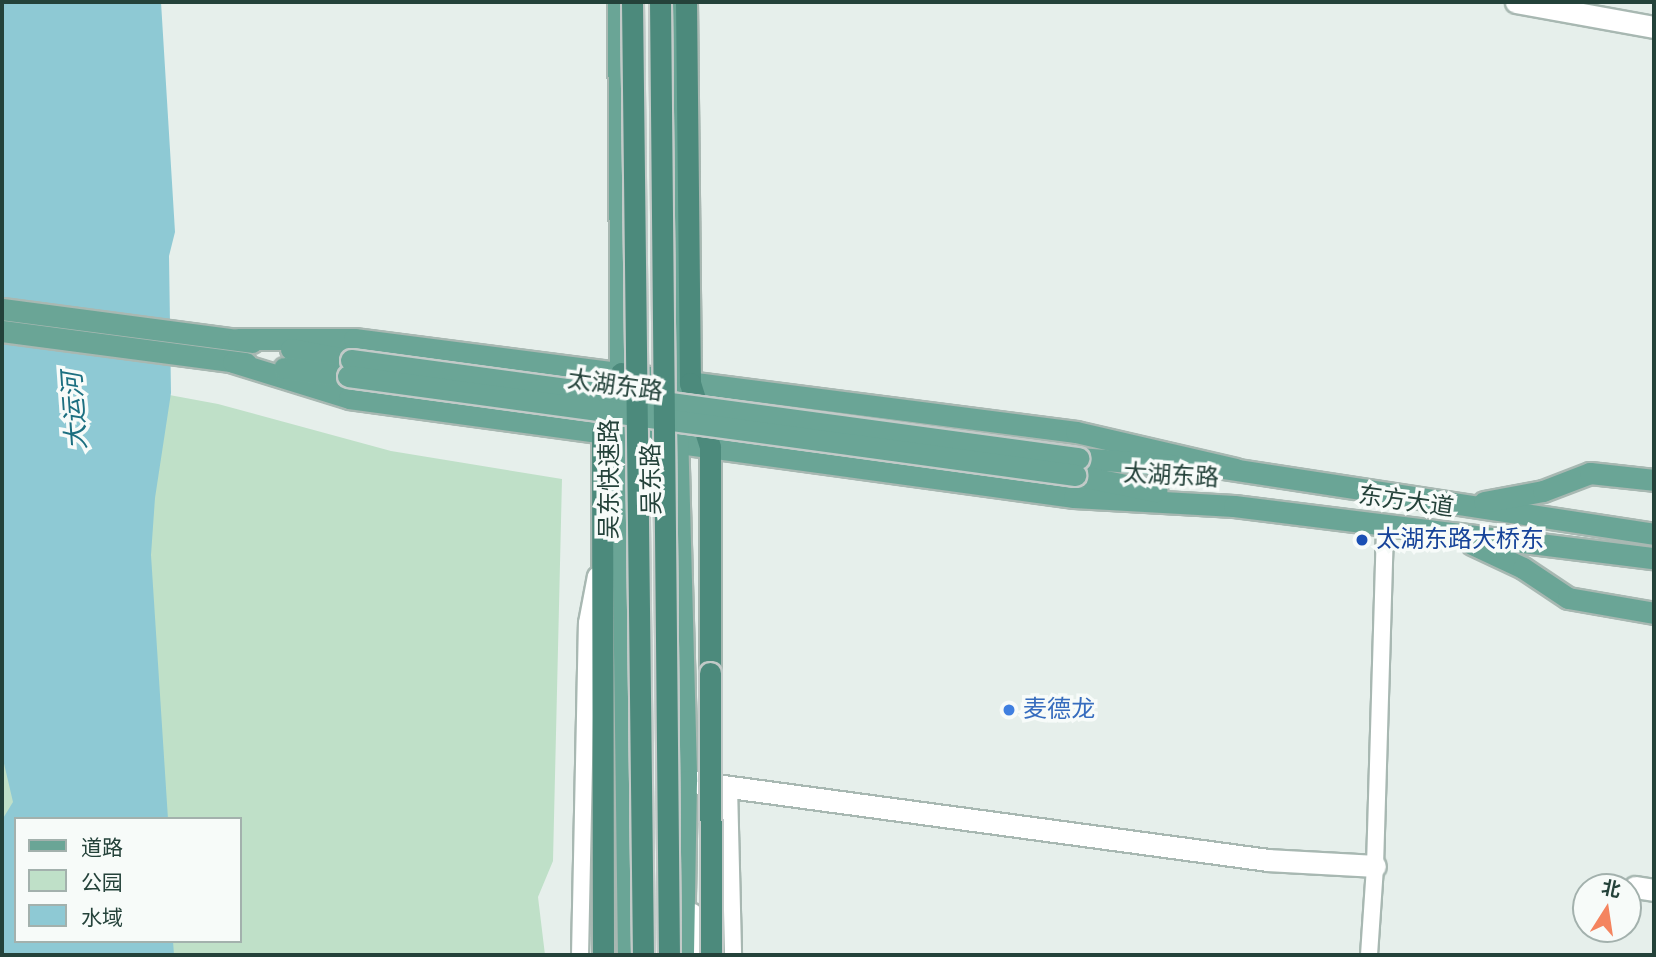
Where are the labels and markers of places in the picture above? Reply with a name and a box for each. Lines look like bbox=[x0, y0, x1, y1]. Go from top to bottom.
place label: 太湖东路大桥东 bbox=[1376, 526, 1544, 554]
marker: 太湖东路大桥东 bbox=[1354, 532, 1370, 548]
place label: 麦德龙 bbox=[1023, 696, 1095, 724]
marker: 麦德龙 bbox=[1001, 702, 1017, 718]

